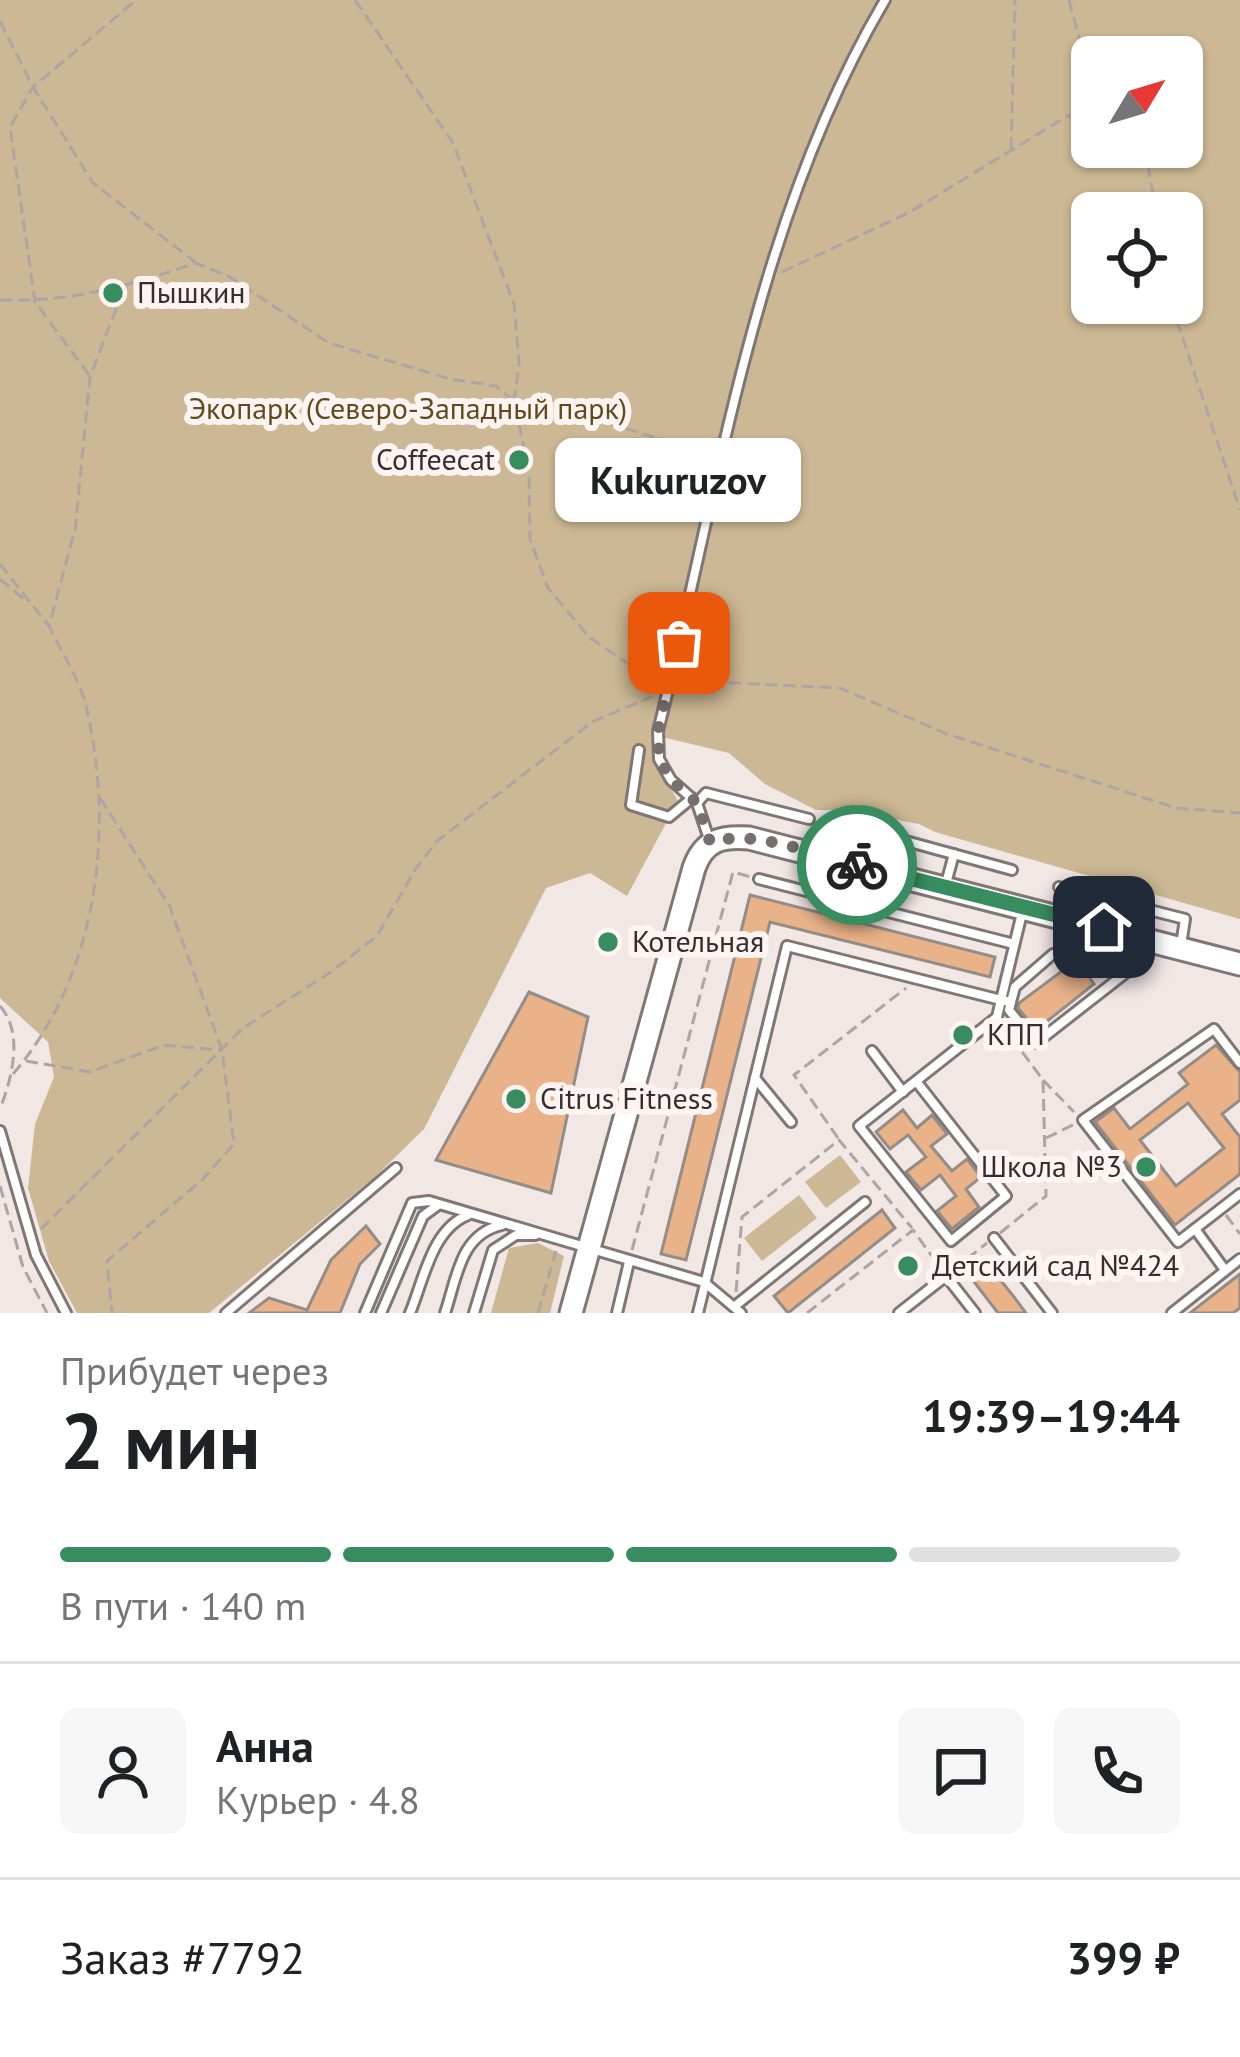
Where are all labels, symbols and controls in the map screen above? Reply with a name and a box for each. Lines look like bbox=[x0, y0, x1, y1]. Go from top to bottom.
north arrow bbox=[1071, 36, 1203, 168]
map controls bbox=[1071, 36, 1203, 324]
button: locate bbox=[1071, 192, 1203, 324]
place label: Пышкин bbox=[137, 272, 246, 311]
marker: Пышкин bbox=[100, 280, 126, 306]
park label: Экопарк (Северо-Западный парк) bbox=[189, 388, 627, 427]
place label: Coffeecat bbox=[376, 439, 495, 478]
callout: Kukuruzov bbox=[556, 439, 802, 523]
marker: Coffeecat bbox=[506, 447, 532, 473]
text: Kukuruzov bbox=[590, 454, 766, 505]
pin bbox=[628, 592, 730, 694]
icon: bag bbox=[646, 610, 712, 676]
courier bbox=[797, 805, 917, 925]
icon: bike bbox=[824, 832, 890, 898]
pin bbox=[1053, 876, 1155, 978]
icon: home bbox=[1071, 894, 1137, 960]
place label: Котельная bbox=[632, 921, 764, 960]
marker: Котельная bbox=[595, 929, 621, 955]
place label: КПП bbox=[987, 1014, 1045, 1053]
marker: КПП bbox=[950, 1022, 976, 1048]
place label: Citrus Fitness bbox=[540, 1078, 713, 1117]
marker: Citrus Fitness bbox=[503, 1086, 529, 1112]
place label: Школа №3 bbox=[981, 1146, 1122, 1185]
marker: Школа №3 bbox=[1133, 1154, 1159, 1180]
place label: Детский сад №424 bbox=[932, 1245, 1179, 1284]
marker: Детский сад №424 bbox=[895, 1253, 921, 1279]
text: Прибудет через bbox=[60, 1345, 329, 1396]
text: 19:39–19:44 bbox=[922, 1386, 1180, 1444]
text: 2 мин bbox=[60, 1390, 260, 1491]
text: В пути · 140 m bbox=[60, 1580, 306, 1631]
button: person bbox=[60, 1708, 186, 1834]
button: chat bbox=[898, 1708, 1024, 1834]
button: phone bbox=[1054, 1708, 1180, 1834]
text: Анна bbox=[216, 1716, 314, 1774]
text: Курьер · 4.8 bbox=[216, 1774, 420, 1825]
text: Заказ #7792 bbox=[60, 1928, 305, 1986]
text: 399 ₽ bbox=[1067, 1928, 1180, 1986]

